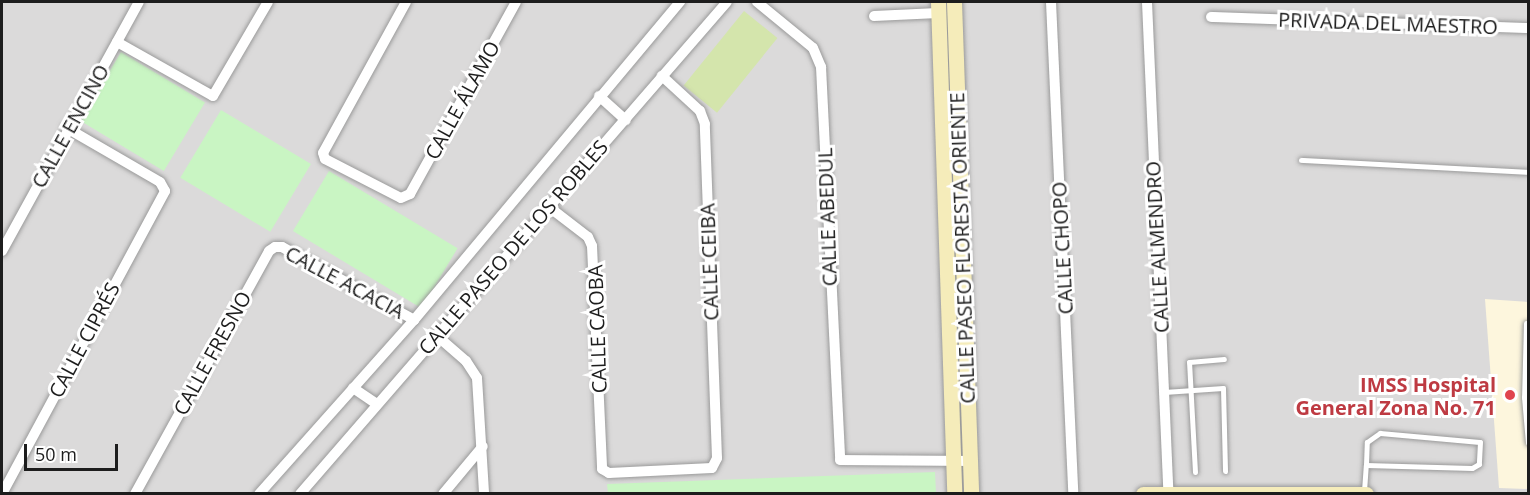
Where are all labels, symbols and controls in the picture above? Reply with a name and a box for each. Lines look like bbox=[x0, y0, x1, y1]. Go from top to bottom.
street label: PRIVADA DEL MAESTRO bbox=[1278, 7, 1498, 39]
street label: CALLE ÁLAMO bbox=[420, 37, 504, 163]
street label: CALLE ENCINO bbox=[26, 60, 114, 192]
street label: CALLE PASEO FLORESTA ORIENTE bbox=[945, 92, 979, 404]
street label: CALLE PASEO DE LOS ROBLES bbox=[413, 135, 613, 359]
street label: CALLE ABEDUL bbox=[813, 147, 841, 287]
street label: CALLE ALMENDRO bbox=[1141, 160, 1173, 334]
street label: CALLE CHOPO bbox=[1047, 181, 1077, 315]
street label: CALLE CEIBA bbox=[695, 203, 723, 321]
street label: CALLE ACACIA bbox=[281, 241, 409, 323]
street label: CALLE CAOBA bbox=[583, 264, 611, 394]
street label: CALLE CIPRÉS bbox=[44, 278, 124, 402]
street label: CALLE FRESNO bbox=[168, 287, 256, 419]
place label: IMSS Hospital General Zona No. 71 bbox=[1295, 372, 1496, 419]
marker: IMSS Hospital General Zona No. 71 bbox=[1501, 386, 1519, 404]
scale bar bbox=[27, 432, 122, 470]
text: 50 m bbox=[35, 442, 77, 466]

